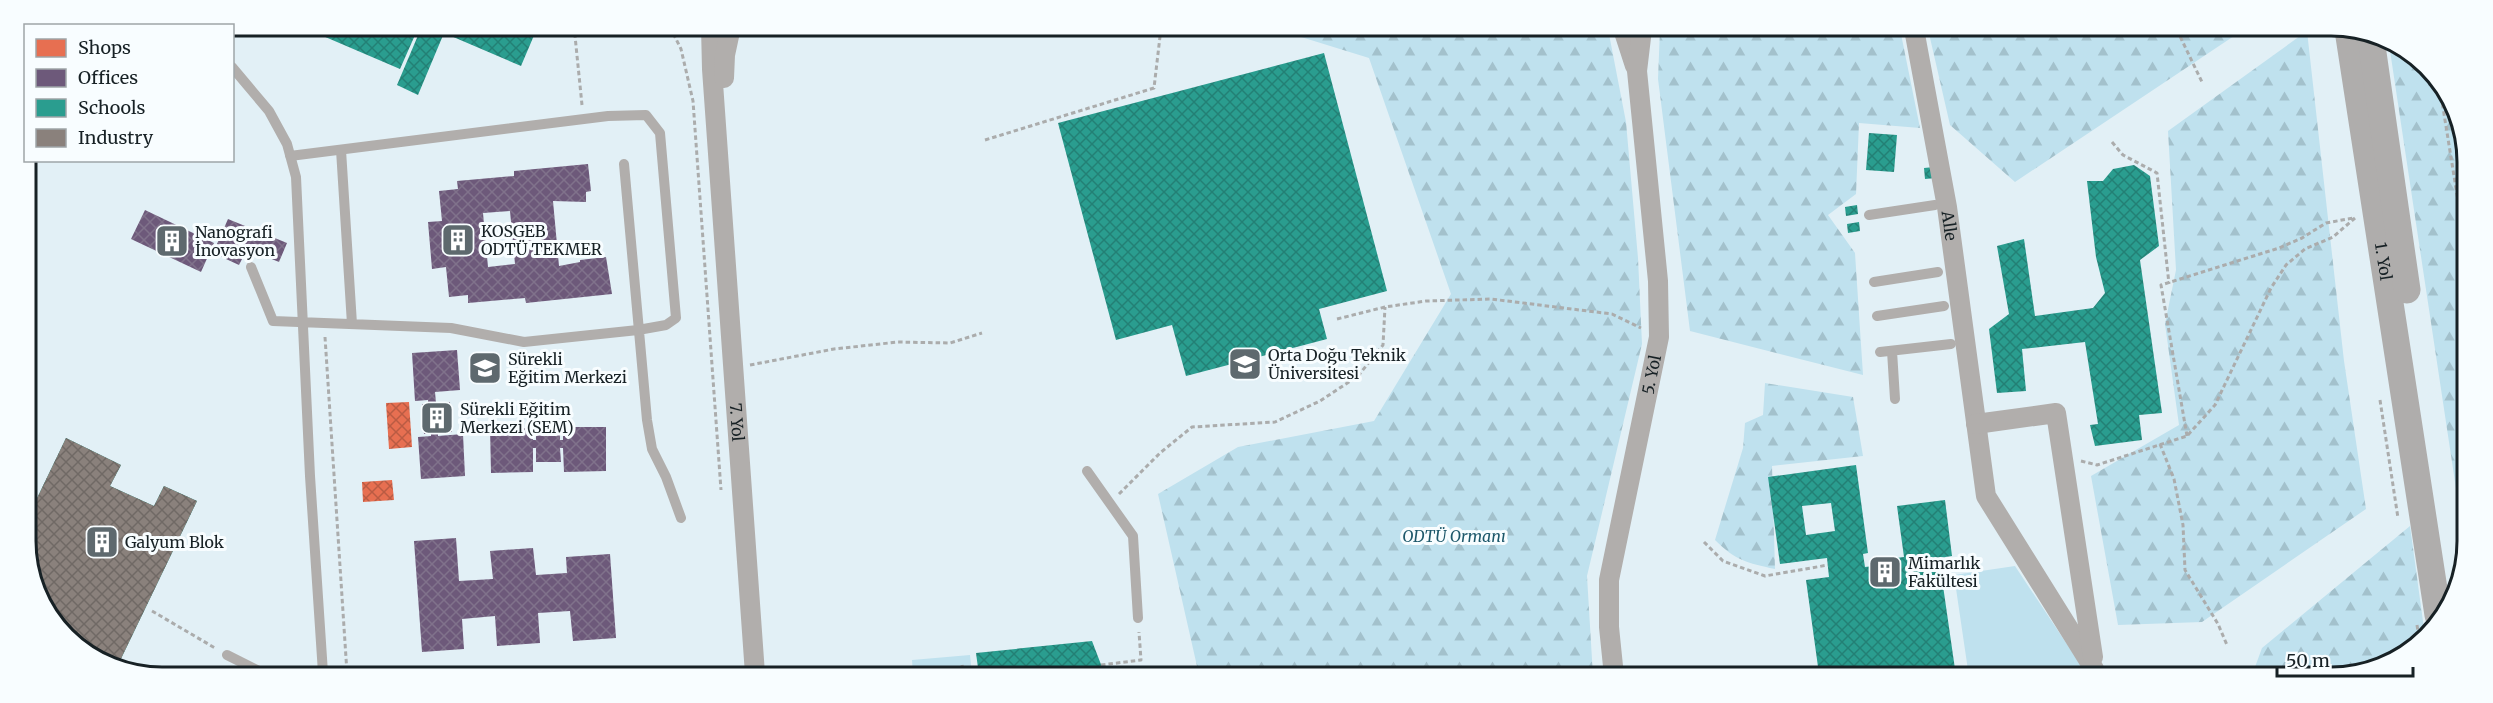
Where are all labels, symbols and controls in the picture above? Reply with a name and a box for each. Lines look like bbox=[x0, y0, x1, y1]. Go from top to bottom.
legend bbox=[24, 24, 234, 162]
text: Shops bbox=[78, 36, 131, 59]
text: Offices bbox=[78, 66, 138, 89]
text: Schools bbox=[78, 96, 146, 119]
text: Industry bbox=[78, 126, 154, 149]
street label: Alle bbox=[1937, 209, 1961, 242]
place label: KOSGEB ODTÜ TEKMER bbox=[481, 221, 603, 259]
place label: Nanografi İnovasyon bbox=[195, 222, 275, 260]
building icon: KOSGEB ODTÜ TEKMER bbox=[440, 222, 476, 258]
building icon: Nanografi İnovasyon bbox=[154, 223, 190, 259]
street label: 1. Yol bbox=[2371, 241, 2396, 282]
place label: Orta Doğu Teknik Üniversitesi bbox=[1268, 345, 1407, 383]
school or university icon: Orta Doğu Teknik Üniversitesi bbox=[1227, 346, 1263, 382]
place label: Sürekli Eğitim Merkezi bbox=[508, 349, 627, 387]
school or university icon: Sürekli Eğitim Merkezi bbox=[467, 350, 503, 386]
street label: 5. Yol bbox=[1637, 353, 1665, 396]
place label: Sürekli Eğitim Merkezi (SEM) bbox=[460, 399, 574, 437]
building icon: Sürekli Eğitim Merkezi (SEM) bbox=[419, 400, 455, 436]
street label: 7. Yol bbox=[726, 402, 748, 442]
building icon: Galyum Blok bbox=[84, 524, 120, 560]
park label: ODTÜ Ormanı bbox=[1402, 526, 1506, 546]
place label: Galyum Blok bbox=[125, 532, 225, 552]
place label: Mimarlık Fakültesi bbox=[1908, 553, 1981, 591]
building icon: Mimarlık Fakültesi bbox=[1867, 554, 1903, 590]
scale bar bbox=[2277, 640, 2414, 678]
text: 50 m bbox=[2286, 649, 2330, 672]

